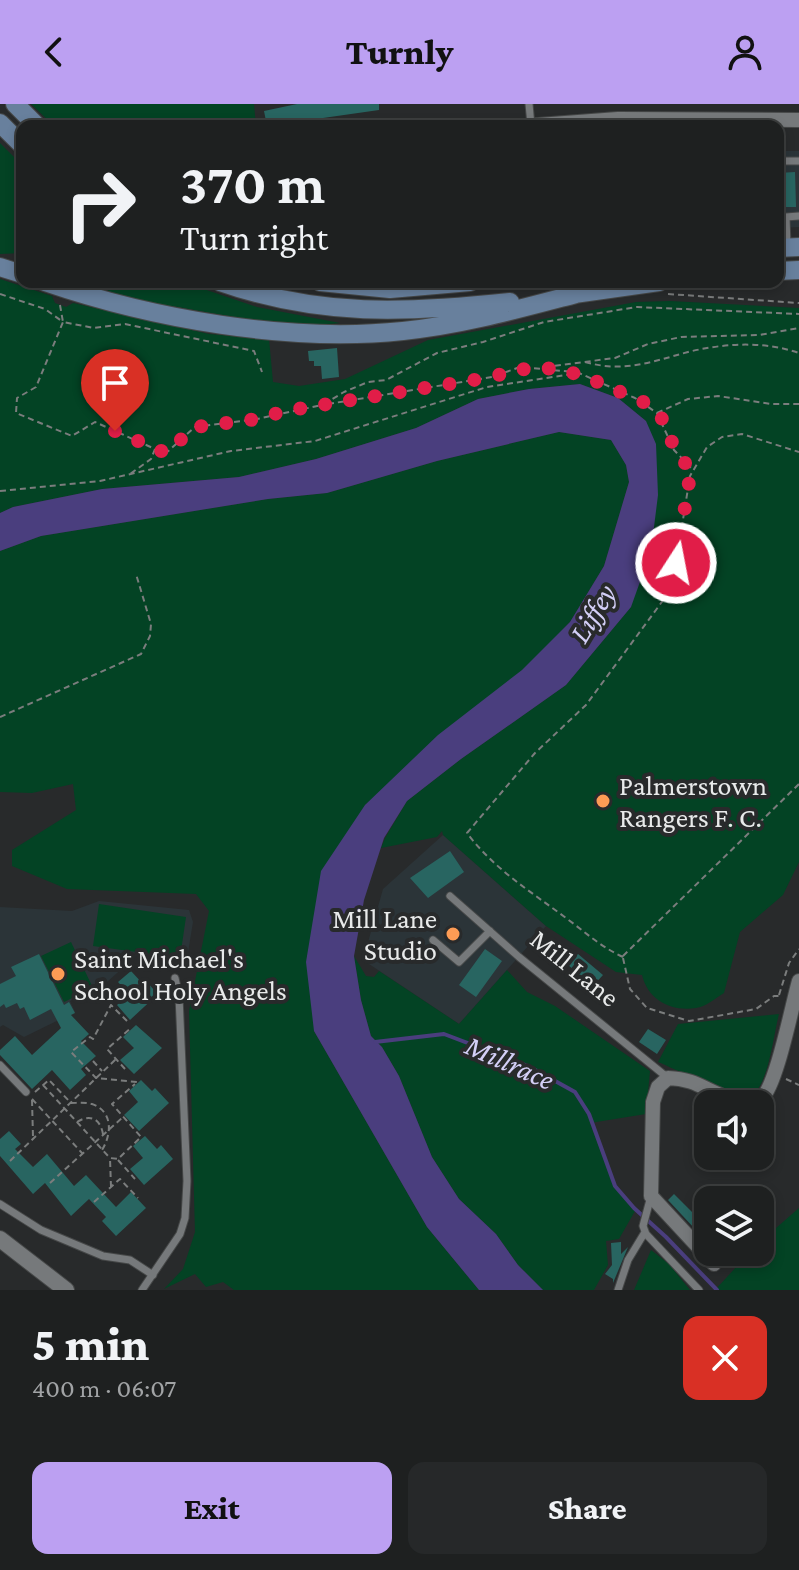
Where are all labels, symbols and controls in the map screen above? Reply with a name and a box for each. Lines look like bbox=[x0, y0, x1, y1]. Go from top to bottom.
icon: back bbox=[32, 30, 76, 74]
icon: person bbox=[723, 30, 767, 74]
text: Turnly bbox=[345, 32, 454, 72]
icon: right bbox=[48, 152, 152, 256]
text: 370 m bbox=[180, 153, 325, 215]
text: Turn right bbox=[180, 218, 328, 258]
pin bbox=[81, 349, 149, 431]
icon: arrive bbox=[93, 361, 137, 405]
position arrow bbox=[634, 521, 718, 605]
water label: Liffey bbox=[562, 578, 623, 649]
place label: Palmerstown Rangers F. C. bbox=[619, 770, 767, 833]
marker: Palmerstown Rangers F. C. bbox=[594, 792, 612, 810]
place label: Mill Lane Studio bbox=[332, 903, 437, 966]
street label: Mill Lane bbox=[525, 923, 625, 1013]
marker: Mill Lane Studio bbox=[444, 925, 462, 943]
place label: Saint Michael's School Holy Angels bbox=[74, 943, 287, 1006]
marker: Saint Michael's School Holy Angels bbox=[49, 965, 67, 983]
water label: Millrace bbox=[460, 1028, 559, 1096]
map controls bbox=[694, 1090, 774, 1266]
button: sound bbox=[694, 1090, 774, 1170]
button: layers bbox=[694, 1186, 774, 1266]
button: close bbox=[683, 1316, 767, 1400]
text: 5 min bbox=[32, 1317, 149, 1370]
text: 400 m · 06:07 bbox=[32, 1374, 176, 1403]
button: Exit bbox=[32, 1462, 392, 1554]
button: Share bbox=[408, 1462, 767, 1554]

